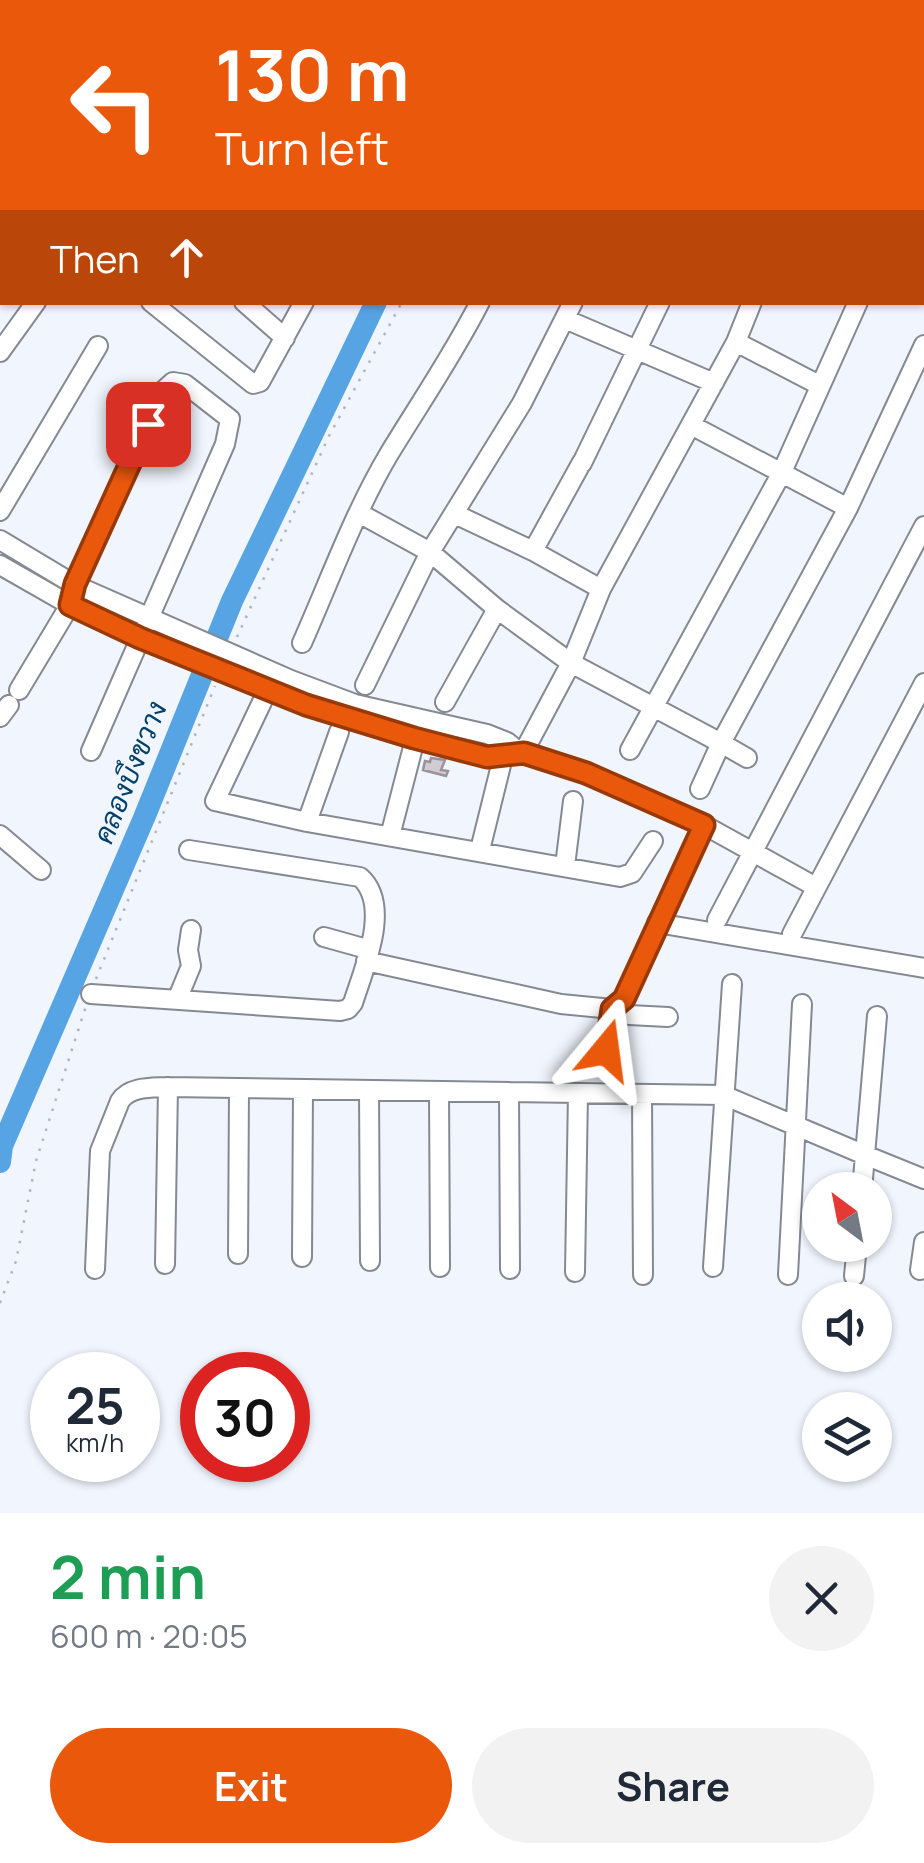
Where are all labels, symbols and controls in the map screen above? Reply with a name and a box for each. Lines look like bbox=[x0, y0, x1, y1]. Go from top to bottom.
text: 130 m bbox=[215, 26, 409, 122]
icon: left bbox=[50, 40, 180, 170]
text: Turn left bbox=[215, 117, 389, 179]
icon: ahead bbox=[159, 230, 214, 285]
text: Then bbox=[50, 232, 139, 284]
pin bbox=[106, 382, 191, 467]
icon: arrive bbox=[121, 397, 176, 452]
water label: คลองบึงขวาง bbox=[83, 695, 175, 849]
position arrow bbox=[554, 998, 658, 1102]
north arrow bbox=[802, 1172, 892, 1262]
map controls bbox=[802, 1172, 892, 1482]
button: sound bbox=[802, 1282, 892, 1372]
speed limit sign: 30 bbox=[180, 1352, 310, 1482]
text: 25 bbox=[65, 1371, 125, 1439]
button: layers bbox=[802, 1392, 892, 1482]
text: km/h bbox=[66, 1425, 124, 1460]
text: 2 min bbox=[50, 1535, 206, 1617]
button: close bbox=[769, 1546, 874, 1651]
text: 600 m · 20:05 bbox=[50, 1614, 248, 1658]
button: Exit bbox=[50, 1728, 452, 1843]
button: Share bbox=[472, 1728, 874, 1843]

